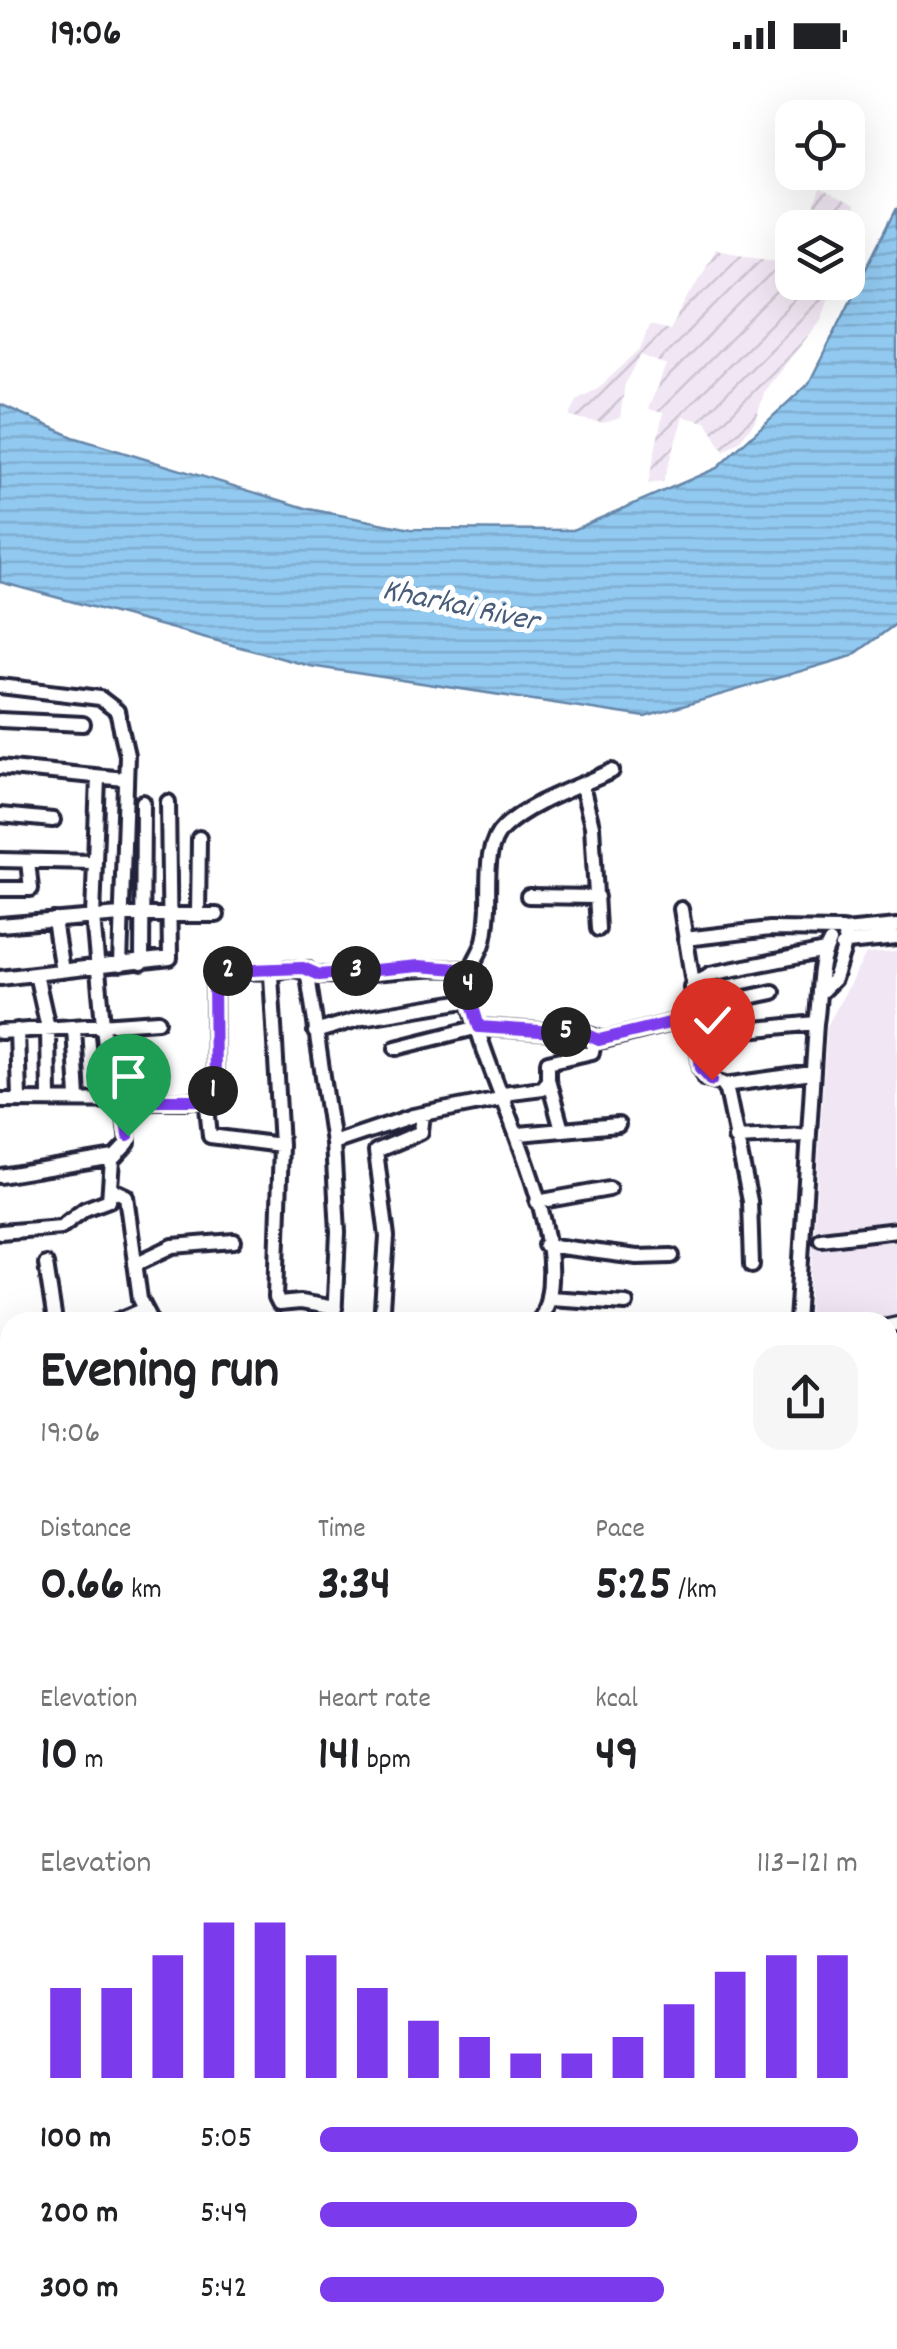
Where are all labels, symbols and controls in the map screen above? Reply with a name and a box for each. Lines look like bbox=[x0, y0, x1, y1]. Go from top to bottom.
text: 19:06 bbox=[50, 8, 121, 63]
map controls bbox=[775, 100, 865, 300]
button: locate bbox=[775, 100, 865, 190]
button: layers bbox=[775, 210, 865, 300]
water label: Kharkai River bbox=[378, 569, 545, 648]
pin: 2 bbox=[203, 946, 253, 996]
pin: 3 bbox=[331, 946, 381, 996]
text: 2 bbox=[222, 951, 234, 991]
text: 3 bbox=[350, 951, 362, 991]
pin: 4 bbox=[443, 960, 493, 1010]
text: 4 bbox=[462, 965, 474, 1005]
pin bbox=[670, 978, 755, 1081]
icon: check bbox=[685, 993, 740, 1048]
pin: 5 bbox=[541, 1007, 591, 1057]
text: 5 bbox=[560, 1012, 572, 1052]
pin bbox=[86, 1034, 171, 1137]
icon: arrive bbox=[101, 1049, 156, 1104]
pin: 1 bbox=[188, 1066, 238, 1116]
text: 1 bbox=[210, 1071, 216, 1111]
text: Evening run bbox=[40, 1335, 279, 1414]
button: share bbox=[753, 1345, 858, 1450]
text: 19:06 bbox=[40, 1412, 100, 1458]
text: Distance bbox=[40, 1511, 131, 1551]
text: Time bbox=[318, 1511, 366, 1551]
text: Pace bbox=[595, 1511, 645, 1551]
text: 0.66 bbox=[40, 1551, 125, 1623]
text: 3:34 bbox=[318, 1551, 391, 1623]
text: 5:25 bbox=[595, 1551, 672, 1623]
text: km bbox=[125, 1572, 162, 1612]
text: /km bbox=[672, 1572, 717, 1612]
text: Elevation bbox=[40, 1681, 137, 1721]
text: Heart rate bbox=[318, 1681, 431, 1721]
text: kcal bbox=[595, 1681, 638, 1721]
text: 10 bbox=[40, 1721, 78, 1793]
text: 141 bbox=[318, 1721, 360, 1793]
text: 49 bbox=[595, 1721, 639, 1793]
text: m bbox=[78, 1742, 104, 1782]
text: bpm bbox=[360, 1742, 411, 1782]
text: Elevation bbox=[40, 1842, 151, 1888]
text: 113–121 m bbox=[757, 1842, 858, 1888]
text: 100 m bbox=[40, 2117, 111, 2163]
text: 5:05 bbox=[200, 2117, 252, 2163]
text: 200 m bbox=[40, 2192, 118, 2238]
text: 5:49 bbox=[200, 2192, 248, 2238]
text: 300 m bbox=[40, 2267, 118, 2313]
text: 5:42 bbox=[200, 2267, 247, 2313]

